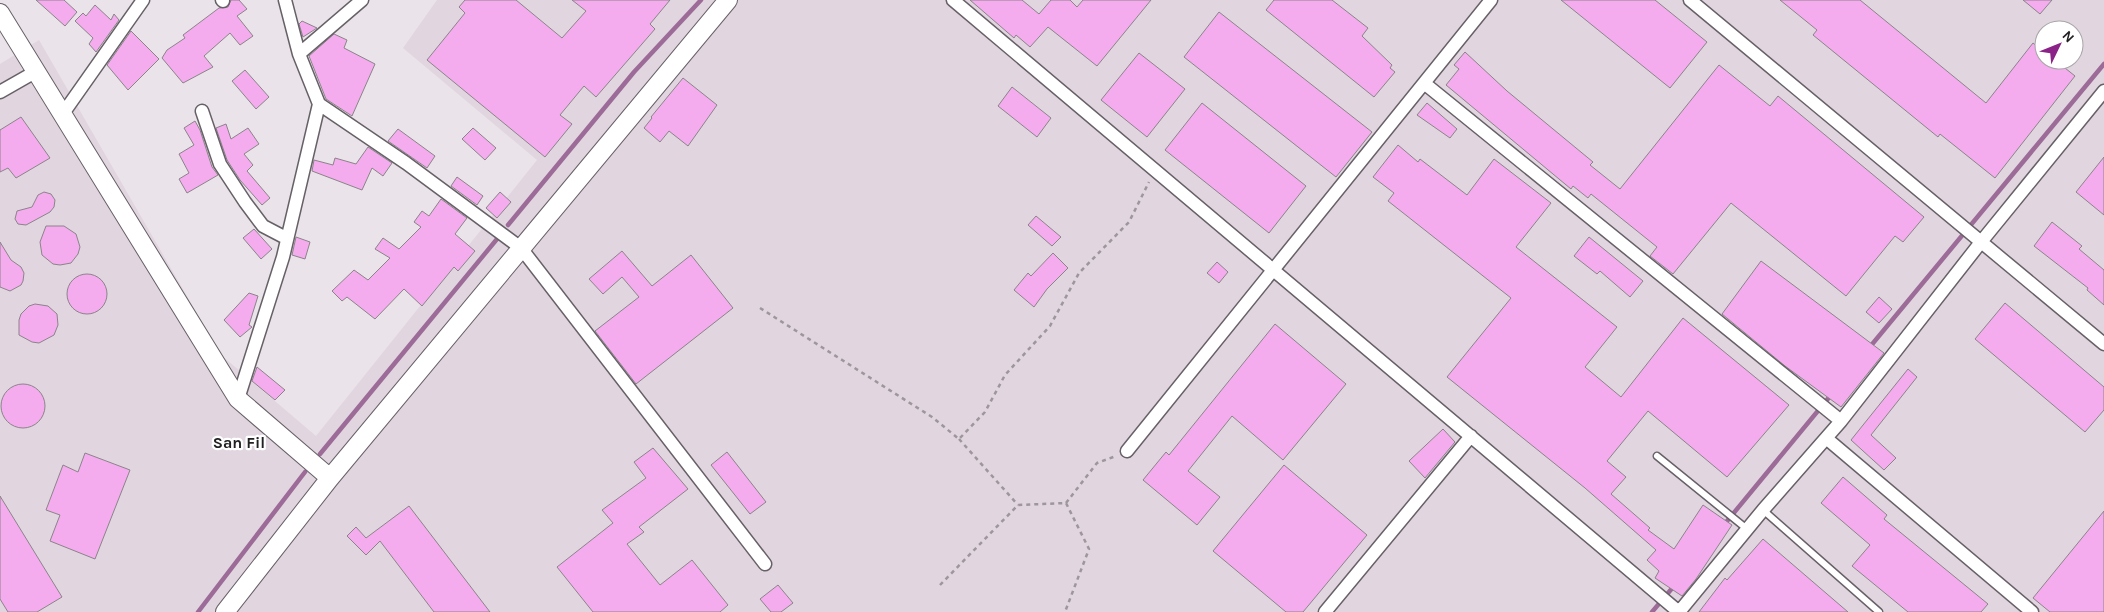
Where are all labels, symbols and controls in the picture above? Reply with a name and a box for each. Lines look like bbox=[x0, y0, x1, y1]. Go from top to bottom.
north arrow bbox=[2034, 20, 2084, 70]
text: N bbox=[2058, 27, 2078, 46]
district label: San Fil bbox=[213, 433, 265, 452]

